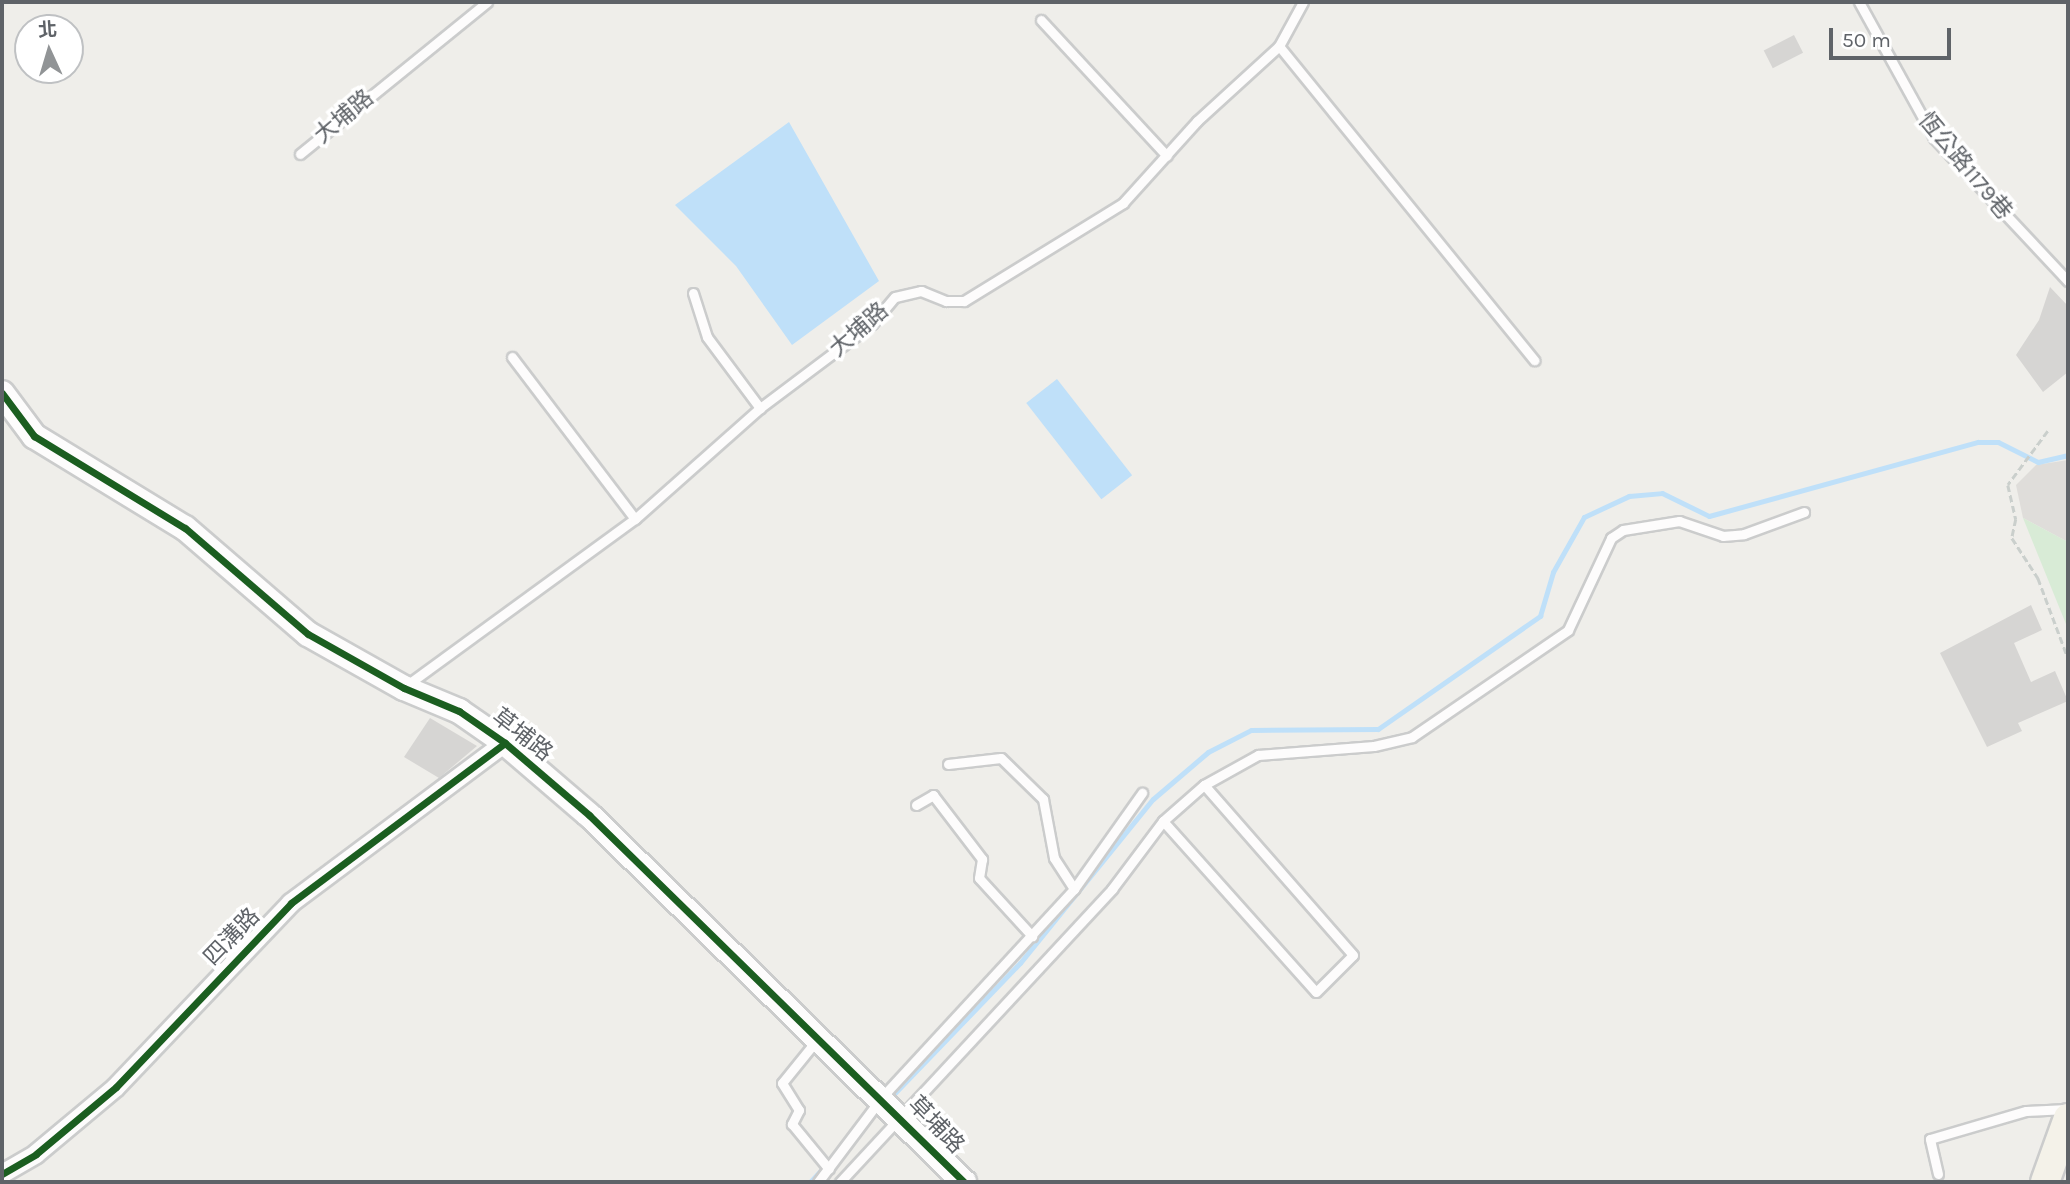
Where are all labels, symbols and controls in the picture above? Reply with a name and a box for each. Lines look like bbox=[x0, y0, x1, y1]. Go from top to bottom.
north arrow bbox=[14, 14, 84, 84]
scale bar bbox=[1832, 14, 1954, 58]
text: 北 bbox=[37, 18, 58, 42]
text: 50 m bbox=[1842, 28, 1891, 52]
street label: 大埔路 bbox=[309, 84, 379, 150]
street label: 恆公路1179巷 bbox=[1912, 107, 2018, 225]
street label: 大埔路 bbox=[824, 297, 894, 363]
street label: 草埔路 bbox=[486, 703, 558, 767]
street label: 四溝路 bbox=[198, 903, 266, 971]
street label: 草埔路 bbox=[902, 1091, 970, 1159]

